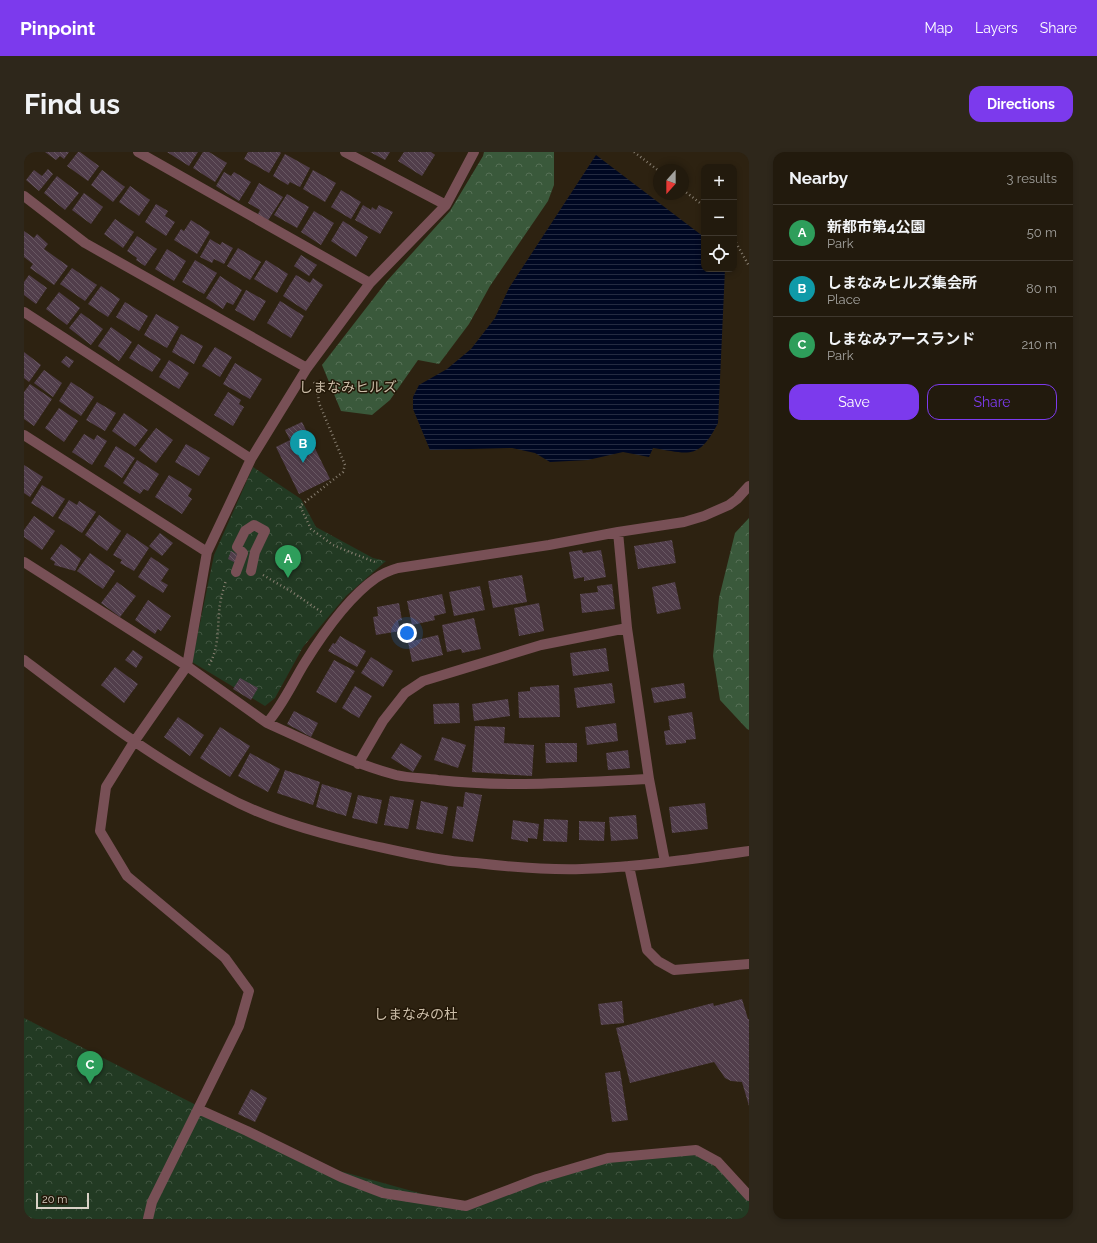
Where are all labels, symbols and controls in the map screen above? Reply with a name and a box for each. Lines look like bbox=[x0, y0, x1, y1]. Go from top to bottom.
text: Pinpoint bbox=[20, 17, 95, 39]
text: Map bbox=[925, 20, 953, 36]
text: Layers bbox=[975, 20, 1018, 36]
text: Share bbox=[1040, 20, 1077, 36]
button: Directions bbox=[969, 86, 1073, 122]
text: Find us bbox=[24, 88, 120, 121]
north arrow bbox=[653, 164, 689, 200]
map controls bbox=[701, 164, 737, 272]
button: + bbox=[701, 164, 737, 200]
text: Nearby bbox=[789, 168, 848, 188]
text: 3 results bbox=[1007, 171, 1057, 186]
button: − bbox=[701, 200, 737, 236]
text: 新都市第4公園 bbox=[827, 218, 926, 236]
text: A bbox=[798, 225, 806, 240]
text: 50 m bbox=[1027, 225, 1057, 240]
button: locate bbox=[701, 236, 737, 272]
text: Park bbox=[827, 236, 854, 251]
text: しまなみヒルズ集会所 bbox=[827, 274, 977, 292]
text: B bbox=[798, 281, 806, 296]
text: 80 m bbox=[1026, 281, 1057, 296]
text: Place bbox=[827, 292, 860, 307]
text: しまなみアースランド bbox=[827, 330, 975, 348]
text: C bbox=[798, 337, 806, 352]
text: 210 m bbox=[1021, 337, 1057, 352]
text: Park bbox=[827, 348, 854, 363]
district label: しまなみヒルズ bbox=[299, 379, 397, 395]
button: Save bbox=[789, 384, 919, 420]
button: Share bbox=[927, 384, 1057, 420]
pin: B bbox=[290, 430, 316, 463]
pin: A bbox=[275, 545, 301, 578]
your location bbox=[397, 623, 417, 643]
district label: しまなみの杜 bbox=[374, 1006, 458, 1022]
pin: C bbox=[77, 1051, 103, 1084]
scale bar bbox=[36, 1191, 89, 1210]
text: 20 m bbox=[42, 1193, 67, 1206]

